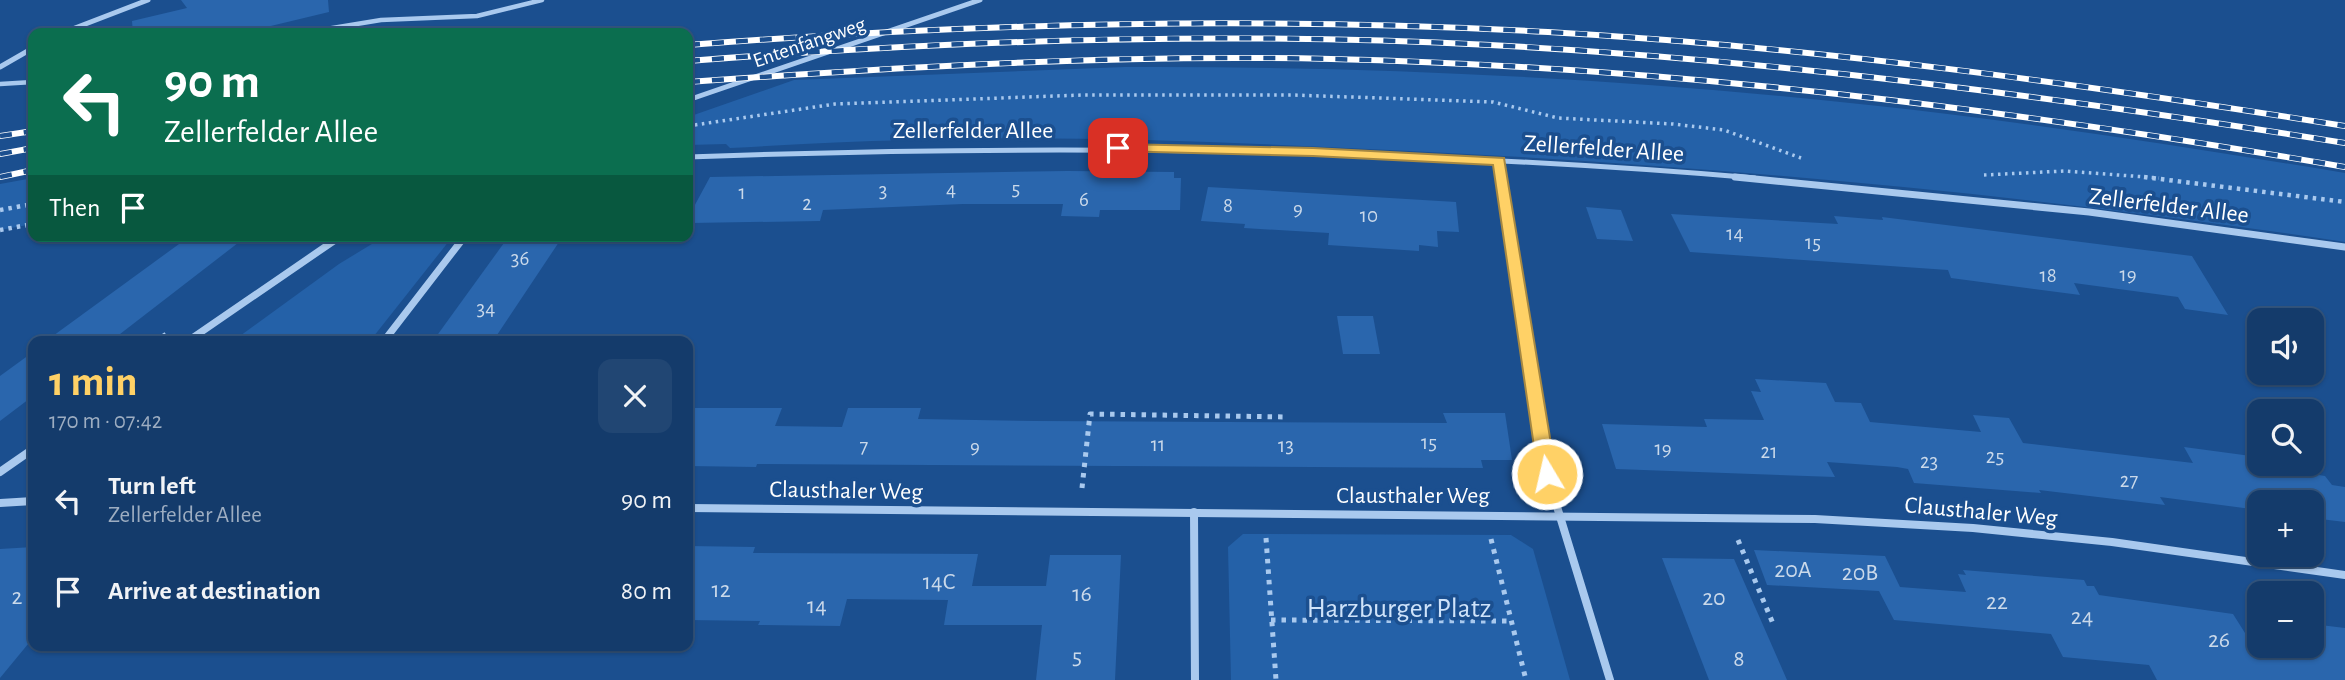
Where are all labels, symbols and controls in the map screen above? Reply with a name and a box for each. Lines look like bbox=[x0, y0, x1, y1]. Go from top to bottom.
street label: Entenfangweg bbox=[750, 13, 869, 72]
icon: left bbox=[49, 56, 140, 147]
text: 90 m bbox=[164, 58, 260, 107]
text: Zellerfelder Allee bbox=[164, 116, 378, 148]
pin bbox=[1088, 118, 1148, 178]
street label: Zellerfelder Allee bbox=[893, 119, 1053, 143]
icon: arrive bbox=[1099, 129, 1137, 167]
street label: Zellerfelder Allee bbox=[1523, 131, 1685, 167]
house number: 5 bbox=[1012, 178, 1020, 199]
house number: 4 bbox=[946, 179, 956, 200]
house number: 3 bbox=[879, 180, 887, 201]
house number: 1 bbox=[738, 182, 746, 203]
street label: Zellerfelder Allee bbox=[2088, 184, 2250, 228]
icon: arrive bbox=[114, 189, 152, 227]
house number: 6 bbox=[1079, 189, 1089, 210]
house number: 2 bbox=[802, 193, 812, 214]
text: Then bbox=[49, 195, 100, 221]
house number: 8 bbox=[1223, 195, 1233, 216]
house number: 9 bbox=[1293, 198, 1303, 219]
house number: 10 bbox=[1360, 205, 1378, 226]
house number: 14 bbox=[1726, 223, 1744, 244]
house number: 15 bbox=[1805, 232, 1821, 253]
house number: 36 bbox=[511, 248, 529, 269]
house number: 19 bbox=[2119, 264, 2137, 285]
house number: 18 bbox=[2039, 265, 2057, 286]
house number: 34 bbox=[477, 298, 495, 319]
map controls bbox=[2247, 308, 2324, 658]
button: sound bbox=[2247, 308, 2324, 385]
button: close bbox=[598, 359, 672, 433]
text: 1 min bbox=[49, 361, 138, 403]
button: search bbox=[2247, 399, 2324, 476]
text: 170 m · 07:42 bbox=[49, 410, 162, 433]
house number: 15 bbox=[1421, 432, 1437, 453]
house number: 11 bbox=[1151, 434, 1165, 455]
house number: 13 bbox=[1278, 435, 1294, 456]
house number: 7 bbox=[860, 436, 869, 457]
house number: 9 bbox=[970, 436, 980, 457]
position arrow bbox=[1510, 437, 1584, 511]
house number: 19 bbox=[1654, 438, 1672, 459]
house number: 21 bbox=[1761, 441, 1777, 462]
house number: 25 bbox=[1986, 446, 2004, 467]
house number: 23 bbox=[1920, 451, 1938, 472]
house number: 27 bbox=[2120, 470, 2138, 491]
text: Turn left bbox=[108, 473, 196, 499]
street label: Clausthaler Weg bbox=[769, 478, 923, 504]
icon: left bbox=[49, 482, 87, 520]
street label: Clausthaler Weg bbox=[1336, 484, 1490, 508]
text: 90 m bbox=[621, 487, 672, 513]
button: + bbox=[2247, 490, 2324, 567]
street label: Clausthaler Weg bbox=[1903, 493, 2059, 531]
text: Zellerfelder Allee bbox=[108, 504, 262, 527]
house number: 20A bbox=[1774, 558, 1812, 582]
house number: 20B bbox=[1842, 561, 1878, 585]
house number: 14C bbox=[923, 570, 955, 594]
icon: arrive bbox=[49, 573, 87, 611]
text: Arrive at destination bbox=[108, 578, 321, 604]
text: 80 m bbox=[621, 578, 672, 604]
house number: 12 bbox=[711, 578, 731, 602]
button: − bbox=[2247, 581, 2324, 658]
house number: 16 bbox=[1072, 582, 1092, 606]
house number: 2 bbox=[12, 585, 23, 609]
house number: 20 bbox=[1702, 586, 1726, 610]
house number: 22 bbox=[1986, 590, 2008, 614]
house number: 14 bbox=[807, 594, 827, 618]
park label: Harzburger Platz bbox=[1307, 595, 1491, 623]
house number: 24 bbox=[2071, 605, 2093, 629]
house number: 26 bbox=[2208, 628, 2230, 652]
house number: 5 bbox=[1072, 645, 1082, 669]
house number: 8 bbox=[1733, 647, 1745, 671]

